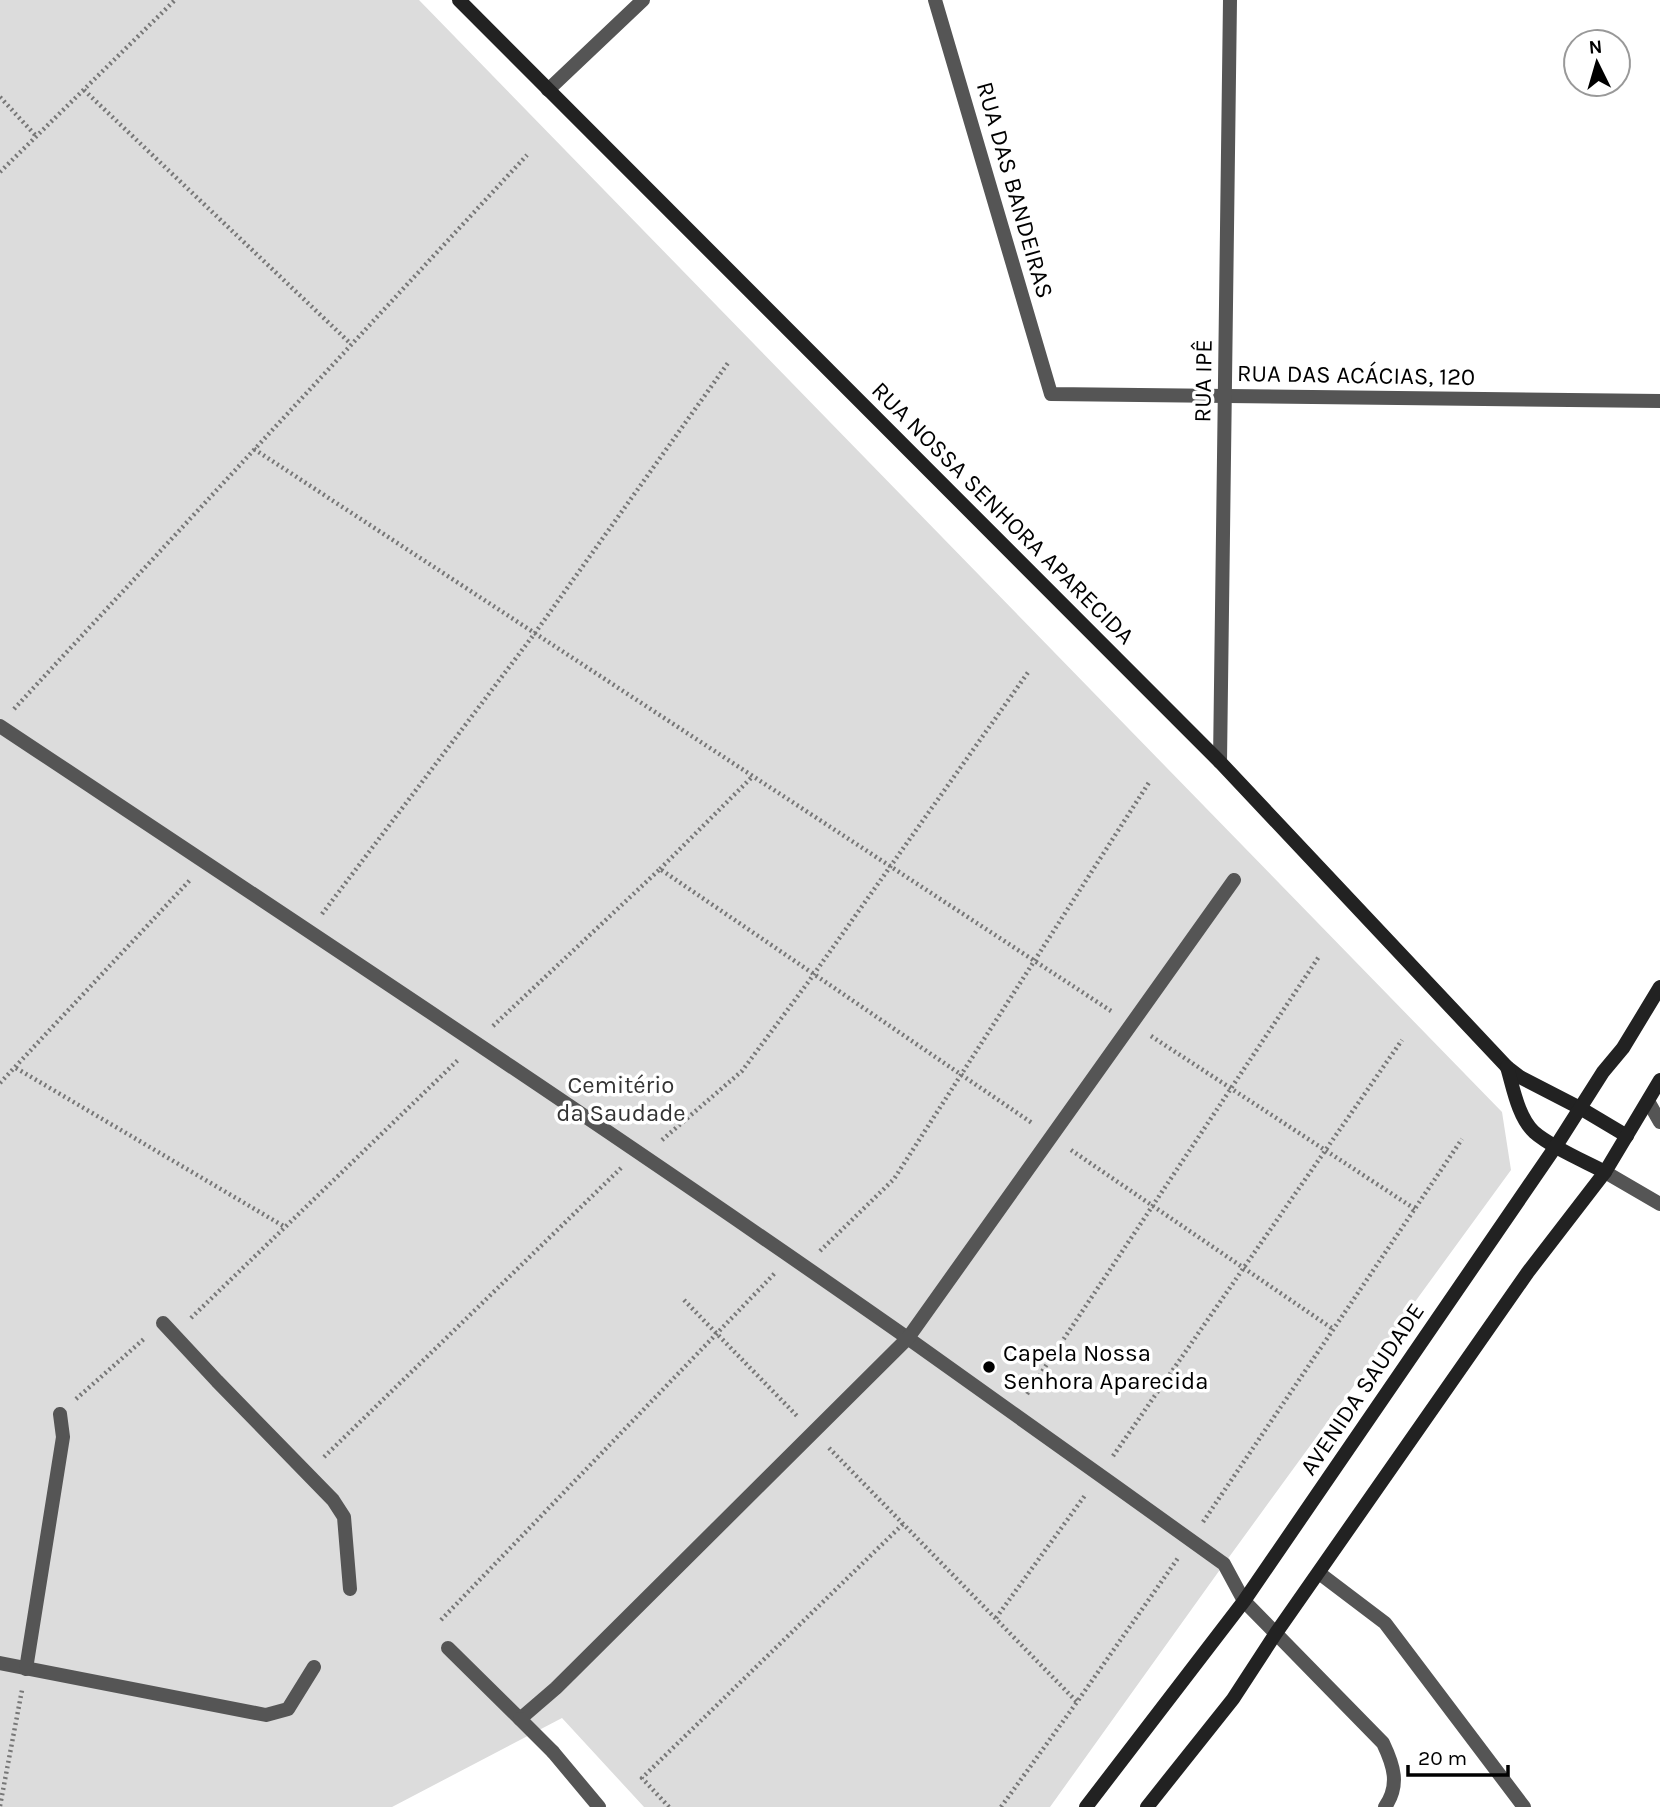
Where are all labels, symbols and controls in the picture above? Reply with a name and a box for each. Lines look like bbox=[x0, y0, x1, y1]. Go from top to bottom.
north arrow bbox=[1562, 28, 1632, 98]
text: N bbox=[1588, 36, 1603, 59]
street label: RUA DAS BANDEIRAS bbox=[971, 79, 1059, 301]
street label: RUA IPÊ bbox=[1188, 339, 1218, 423]
street label: RUA DAS ACÁCIAS, 120 bbox=[1237, 358, 1476, 391]
street label: RUA NOSSA SENHORA APARECIDA bbox=[866, 376, 1140, 650]
park label: Cemitério da Saudade bbox=[556, 1071, 686, 1127]
street label: AVENIDA SAUDADE bbox=[1294, 1298, 1430, 1480]
place label: Capela Nossa Senhora Aparecida bbox=[1003, 1339, 1209, 1395]
marker: Capela Nossa Senhora Aparecida bbox=[981, 1359, 997, 1375]
scale bar bbox=[1408, 1734, 1508, 1778]
text: 20 m bbox=[1418, 1746, 1467, 1770]

